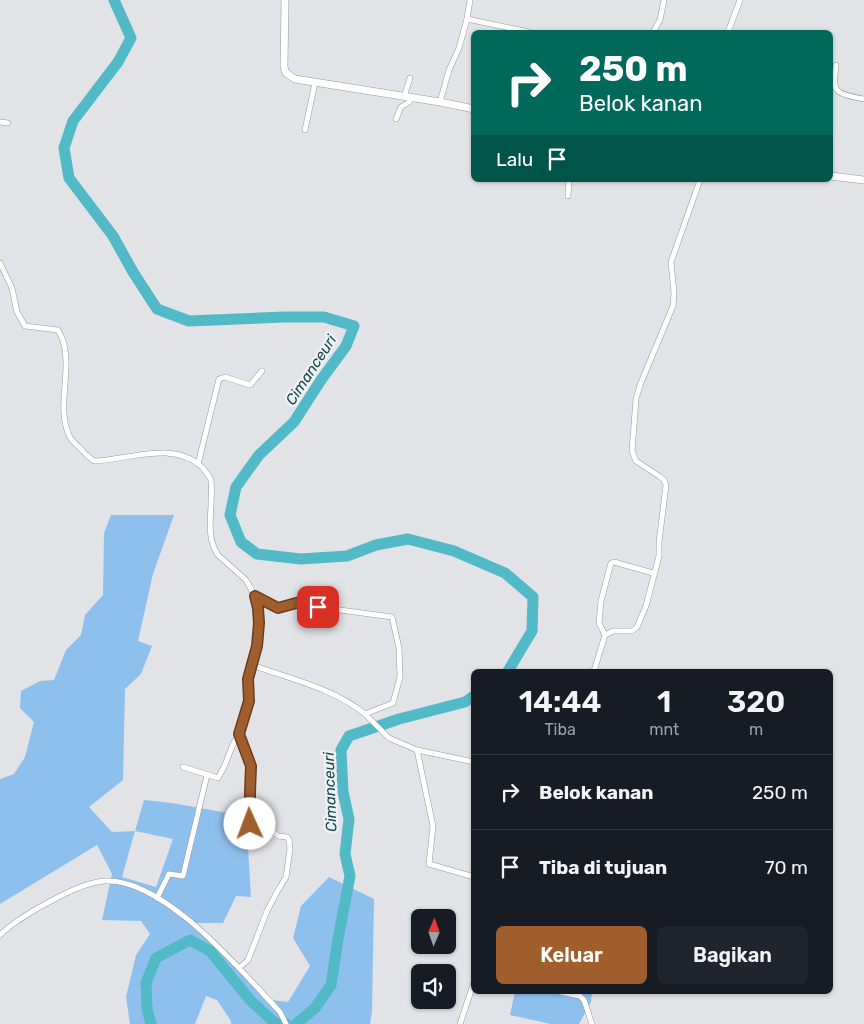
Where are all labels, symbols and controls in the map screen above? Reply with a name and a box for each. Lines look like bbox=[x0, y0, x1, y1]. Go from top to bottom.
text: 250 m bbox=[579, 48, 688, 90]
icon: right bbox=[496, 50, 561, 115]
text: Belok kanan bbox=[579, 90, 703, 117]
icon: arrive bbox=[543, 145, 571, 173]
text: Lalu bbox=[496, 148, 533, 171]
water label: Cimanceuri bbox=[282, 331, 340, 408]
pin bbox=[297, 586, 339, 628]
icon: arrive bbox=[304, 593, 332, 621]
text: 14:44 bbox=[519, 684, 602, 720]
text: 1 bbox=[657, 684, 671, 720]
text: 320 bbox=[727, 684, 785, 720]
text: Tiba bbox=[544, 720, 576, 739]
text: mnt bbox=[649, 720, 679, 739]
text: m bbox=[749, 720, 763, 739]
water label: Cimanceuri bbox=[320, 751, 340, 832]
icon: right bbox=[496, 778, 524, 806]
text: Belok kanan bbox=[539, 781, 654, 804]
text: 250 m bbox=[752, 781, 808, 804]
position arrow bbox=[223, 797, 275, 849]
icon: arrive bbox=[496, 853, 524, 881]
text: Tiba di tujuan bbox=[539, 856, 667, 879]
text: 70 m bbox=[765, 856, 808, 879]
north arrow bbox=[411, 909, 456, 954]
map controls bbox=[411, 909, 456, 1009]
button: Keluar bbox=[496, 926, 647, 984]
button: Bagikan bbox=[657, 926, 808, 984]
button: sound bbox=[411, 964, 456, 1009]

